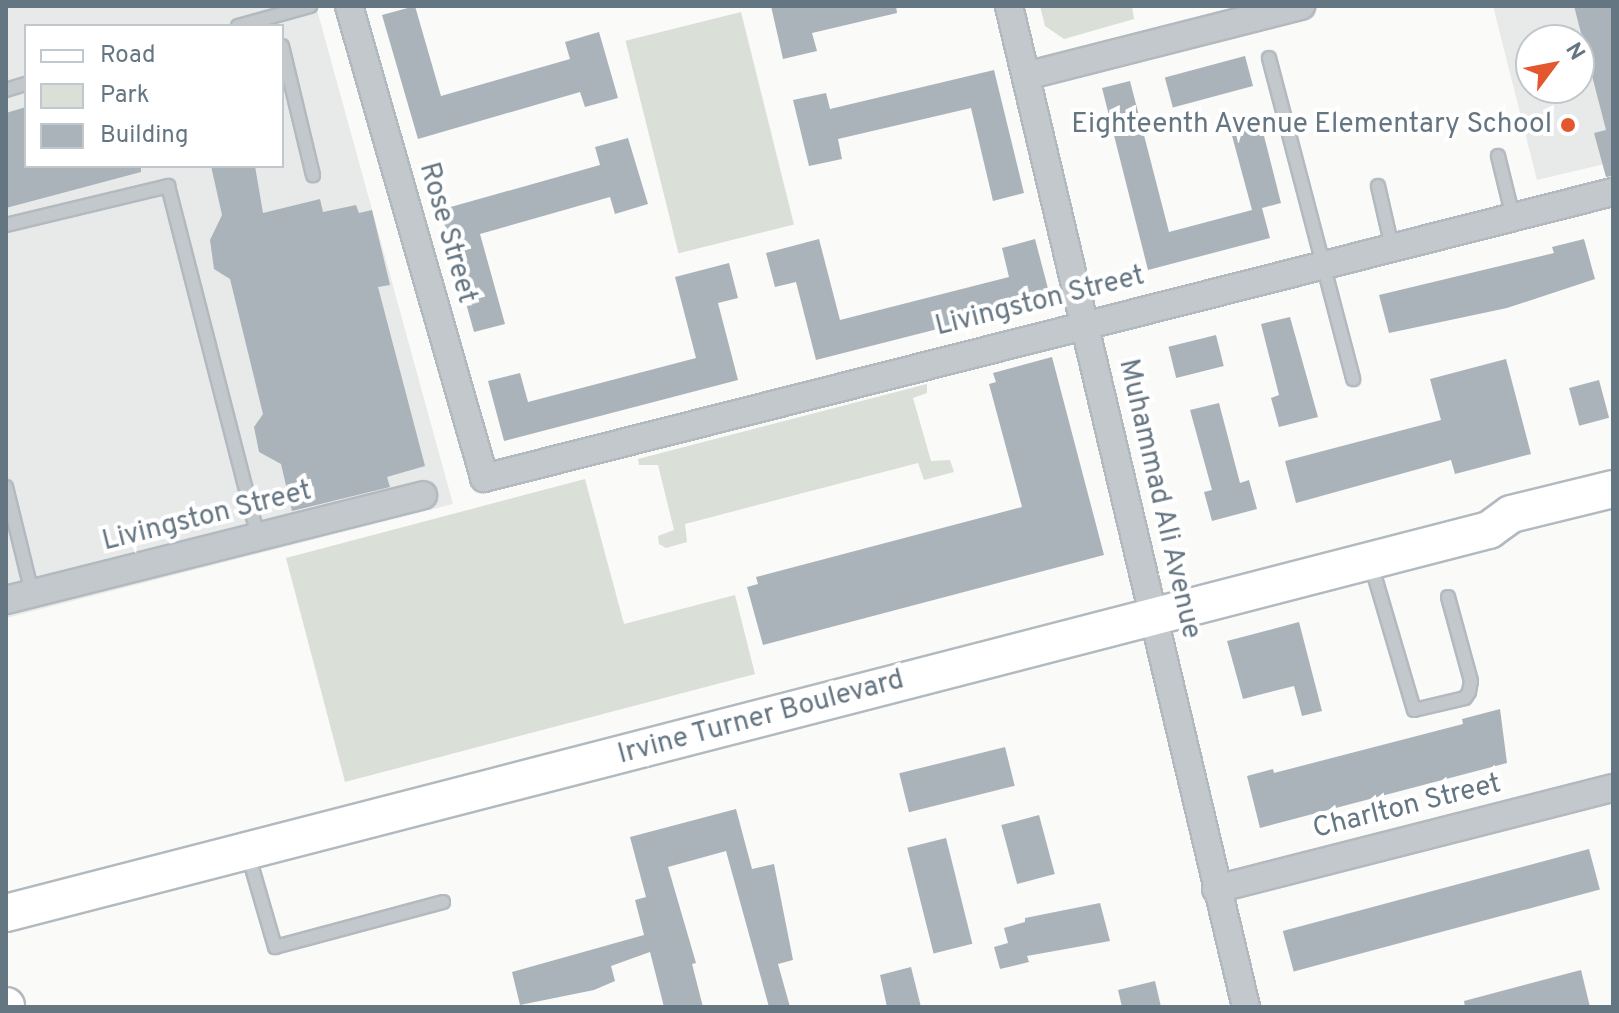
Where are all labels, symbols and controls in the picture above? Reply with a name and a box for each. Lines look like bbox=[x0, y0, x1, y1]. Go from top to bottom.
legend bbox=[24, 24, 284, 168]
north arrow bbox=[1515, 24, 1595, 104]
text: N bbox=[1558, 38, 1590, 66]
text: Road bbox=[100, 41, 156, 71]
text: Park bbox=[100, 81, 150, 111]
place label: Eighteenth Avenue Elementary School bbox=[1070, 108, 1552, 142]
marker: Eighteenth Avenue Elementary School bbox=[1559, 116, 1577, 134]
text: Building bbox=[100, 121, 189, 151]
street label: Rose Street bbox=[411, 159, 483, 307]
street label: Livingston Street bbox=[932, 260, 1148, 344]
street label: Muhammad Ali Avenue bbox=[1110, 355, 1208, 643]
street label: Livingston Street bbox=[99, 475, 315, 559]
street label: Irvine Turner Boulevard bbox=[614, 663, 908, 773]
street label: Charlton Street bbox=[1310, 767, 1504, 847]

